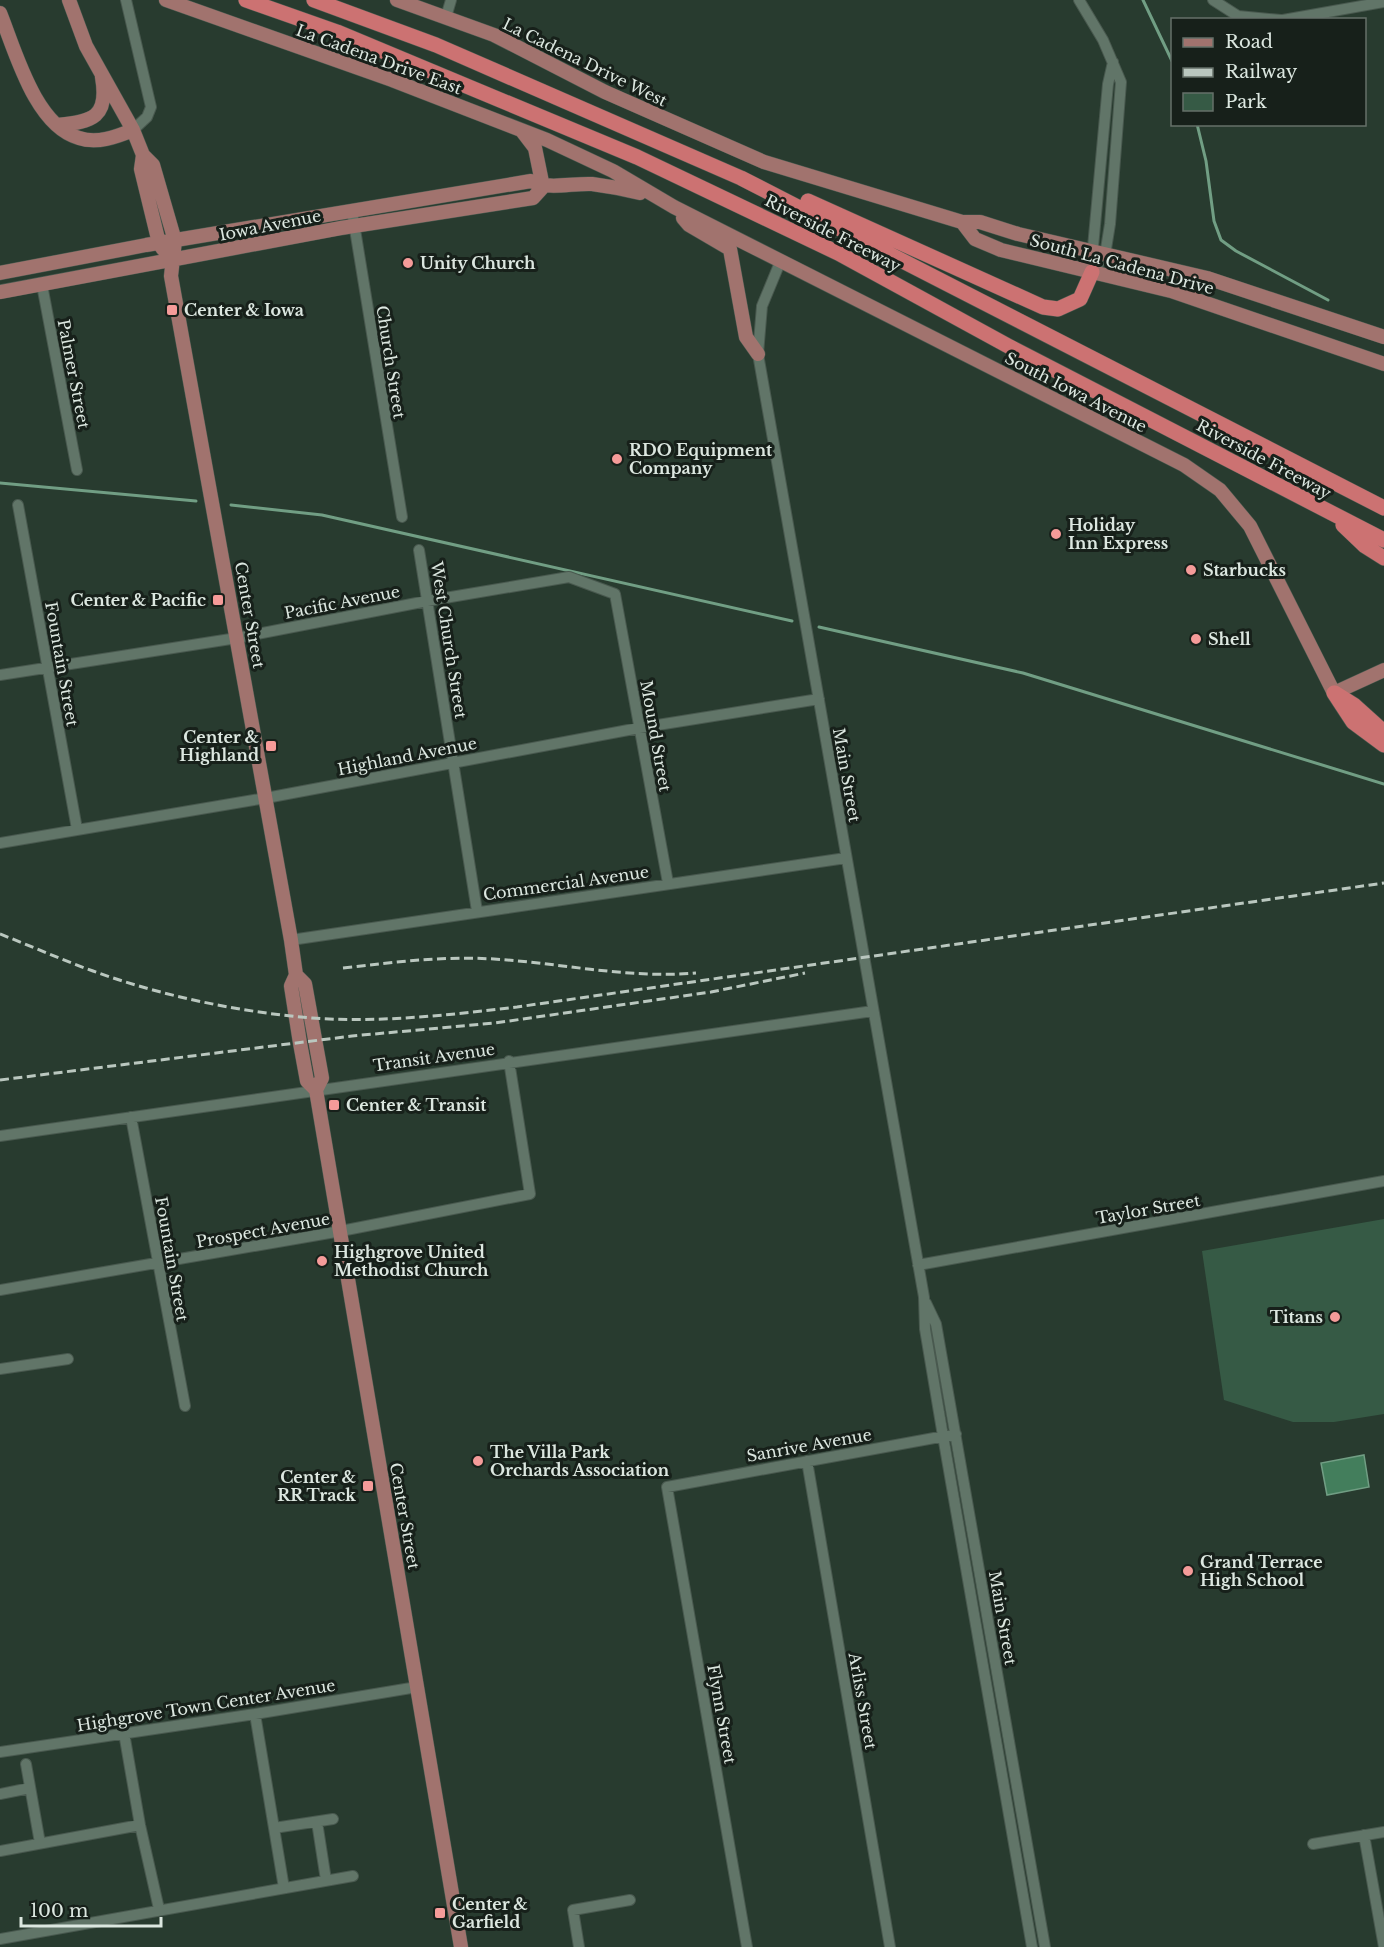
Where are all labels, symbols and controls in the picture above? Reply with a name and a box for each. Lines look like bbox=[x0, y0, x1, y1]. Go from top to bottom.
street label: La Cadena Drive West bbox=[499, 13, 671, 111]
legend bbox=[1171, 18, 1366, 126]
street label: La Cadena Drive East bbox=[293, 20, 465, 98]
text: Road bbox=[1225, 31, 1273, 53]
text: Railway bbox=[1225, 61, 1298, 83]
text: Park bbox=[1225, 91, 1267, 113]
street label: Riverside Freeway bbox=[762, 190, 905, 276]
street label: Iowa Avenue bbox=[217, 205, 323, 245]
street label: South La Cadena Drive bbox=[1028, 230, 1216, 298]
place label: Unity Church bbox=[420, 253, 536, 273]
marker: Unity Church bbox=[401, 256, 415, 270]
place label: Center & Iowa bbox=[184, 300, 304, 320]
marker: Center & Iowa bbox=[165, 303, 179, 317]
street label: Church Street bbox=[372, 304, 410, 420]
street label: Palmer Street bbox=[54, 318, 94, 430]
street label: South Iowa Avenue bbox=[1002, 348, 1150, 436]
street label: Riverside Freeway bbox=[1193, 415, 1336, 503]
place label: RDO Equipment Company bbox=[629, 440, 773, 478]
marker: RDO Equipment Company bbox=[610, 452, 624, 466]
place label: Holiday Inn Express bbox=[1068, 515, 1168, 553]
marker: Holiday Inn Express bbox=[1049, 527, 1063, 541]
street label: West Church Street bbox=[427, 559, 471, 720]
street label: Center Street bbox=[231, 560, 269, 670]
place label: Starbucks bbox=[1203, 560, 1286, 580]
marker: Starbucks bbox=[1184, 563, 1198, 577]
street label: Pacific Avenue bbox=[282, 581, 402, 623]
place label: Center & Pacific bbox=[71, 590, 206, 610]
marker: Center & Pacific bbox=[211, 593, 225, 607]
street label: Fountain Street bbox=[41, 600, 83, 728]
place label: Shell bbox=[1208, 629, 1251, 649]
marker: Shell bbox=[1189, 632, 1203, 646]
street label: Mound Street bbox=[636, 679, 676, 793]
street label: Main Street bbox=[829, 726, 865, 824]
place label: Center & Highland bbox=[179, 727, 259, 765]
street label: Highland Avenue bbox=[336, 733, 478, 779]
marker: Center & Highland bbox=[264, 739, 278, 753]
street label: Commercial Avenue bbox=[482, 861, 650, 905]
street label: Transit Avenue bbox=[372, 1039, 496, 1075]
place label: Center & Transit bbox=[346, 1095, 487, 1115]
marker: Center & Transit bbox=[327, 1098, 341, 1112]
street label: Taylor Street bbox=[1094, 1190, 1202, 1228]
street label: Fountain Street bbox=[151, 1195, 193, 1323]
street label: Prospect Avenue bbox=[194, 1208, 332, 1252]
place label: Highgrove United Methodist Church bbox=[334, 1242, 489, 1280]
marker: Highgrove United Methodist Church bbox=[315, 1254, 329, 1268]
place label: Titans bbox=[1270, 1307, 1323, 1327]
marker: Titans bbox=[1328, 1310, 1342, 1324]
street label: Sanrive Avenue bbox=[745, 1424, 873, 1466]
place label: The Villa Park Orchards Association bbox=[490, 1442, 670, 1480]
marker: The Villa Park Orchards Association bbox=[471, 1454, 485, 1468]
street label: Center Street bbox=[386, 1461, 424, 1571]
place label: Center & RR Track bbox=[277, 1467, 356, 1505]
marker: Center & RR Track bbox=[361, 1479, 375, 1493]
place label: Grand Terrace High School bbox=[1200, 1552, 1323, 1590]
marker: Grand Terrace High School bbox=[1181, 1564, 1195, 1578]
street label: Main Street bbox=[985, 1569, 1021, 1667]
street label: Arliss Street bbox=[844, 1650, 881, 1751]
street label: Flynn Street bbox=[703, 1663, 741, 1765]
street label: Highgrove Town Center Avenue bbox=[75, 1675, 337, 1735]
scale bar bbox=[21, 1890, 160, 1928]
place label: Center & Garfield bbox=[452, 1894, 528, 1932]
text: 100 m bbox=[30, 1900, 88, 1922]
marker: Center & Garfield bbox=[433, 1906, 447, 1920]

